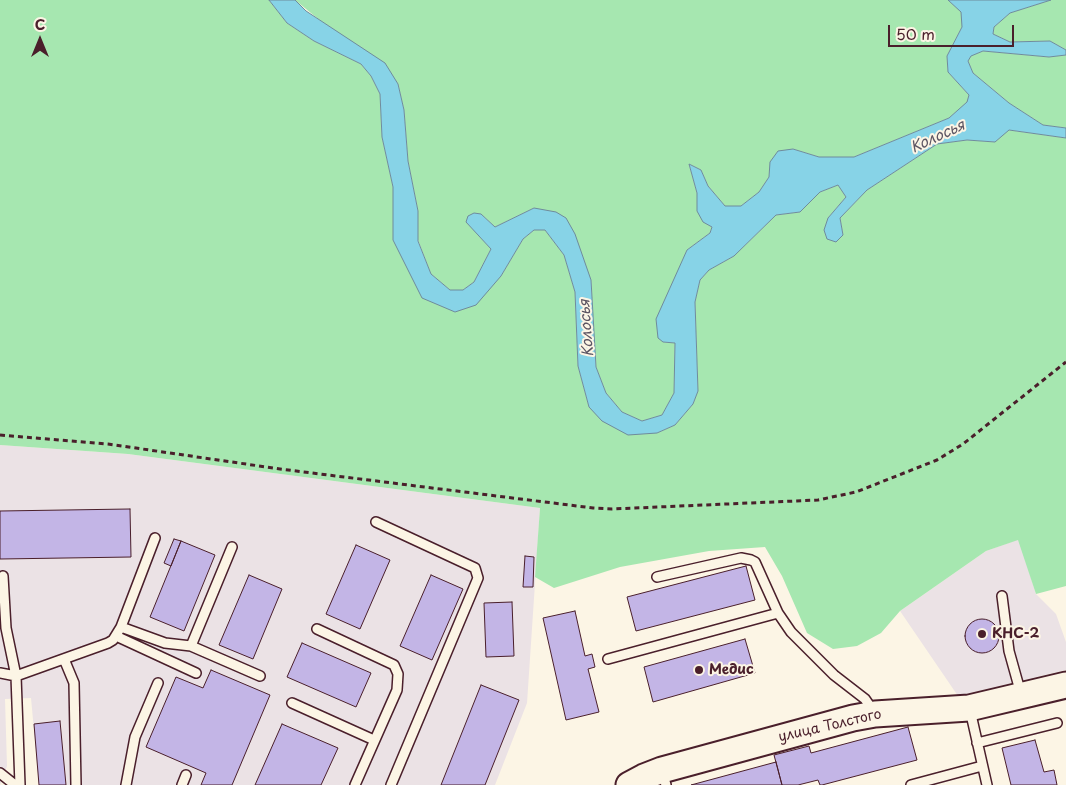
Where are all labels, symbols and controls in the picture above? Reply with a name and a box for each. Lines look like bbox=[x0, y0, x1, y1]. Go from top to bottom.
text: С bbox=[35, 14, 45, 35]
north arrow bbox=[15, 15, 65, 65]
scale bar bbox=[891, 15, 1017, 47]
text: 50 m bbox=[896, 22, 935, 45]
water label: Колосья bbox=[908, 117, 968, 157]
water label: Колосья bbox=[576, 299, 598, 357]
place label: КНС-2 bbox=[992, 626, 1039, 642]
marker: КНС-2 bbox=[976, 628, 988, 640]
place label: Медис bbox=[709, 662, 754, 678]
marker: Медис bbox=[693, 664, 705, 676]
street label: улица Толстого bbox=[777, 706, 883, 746]

